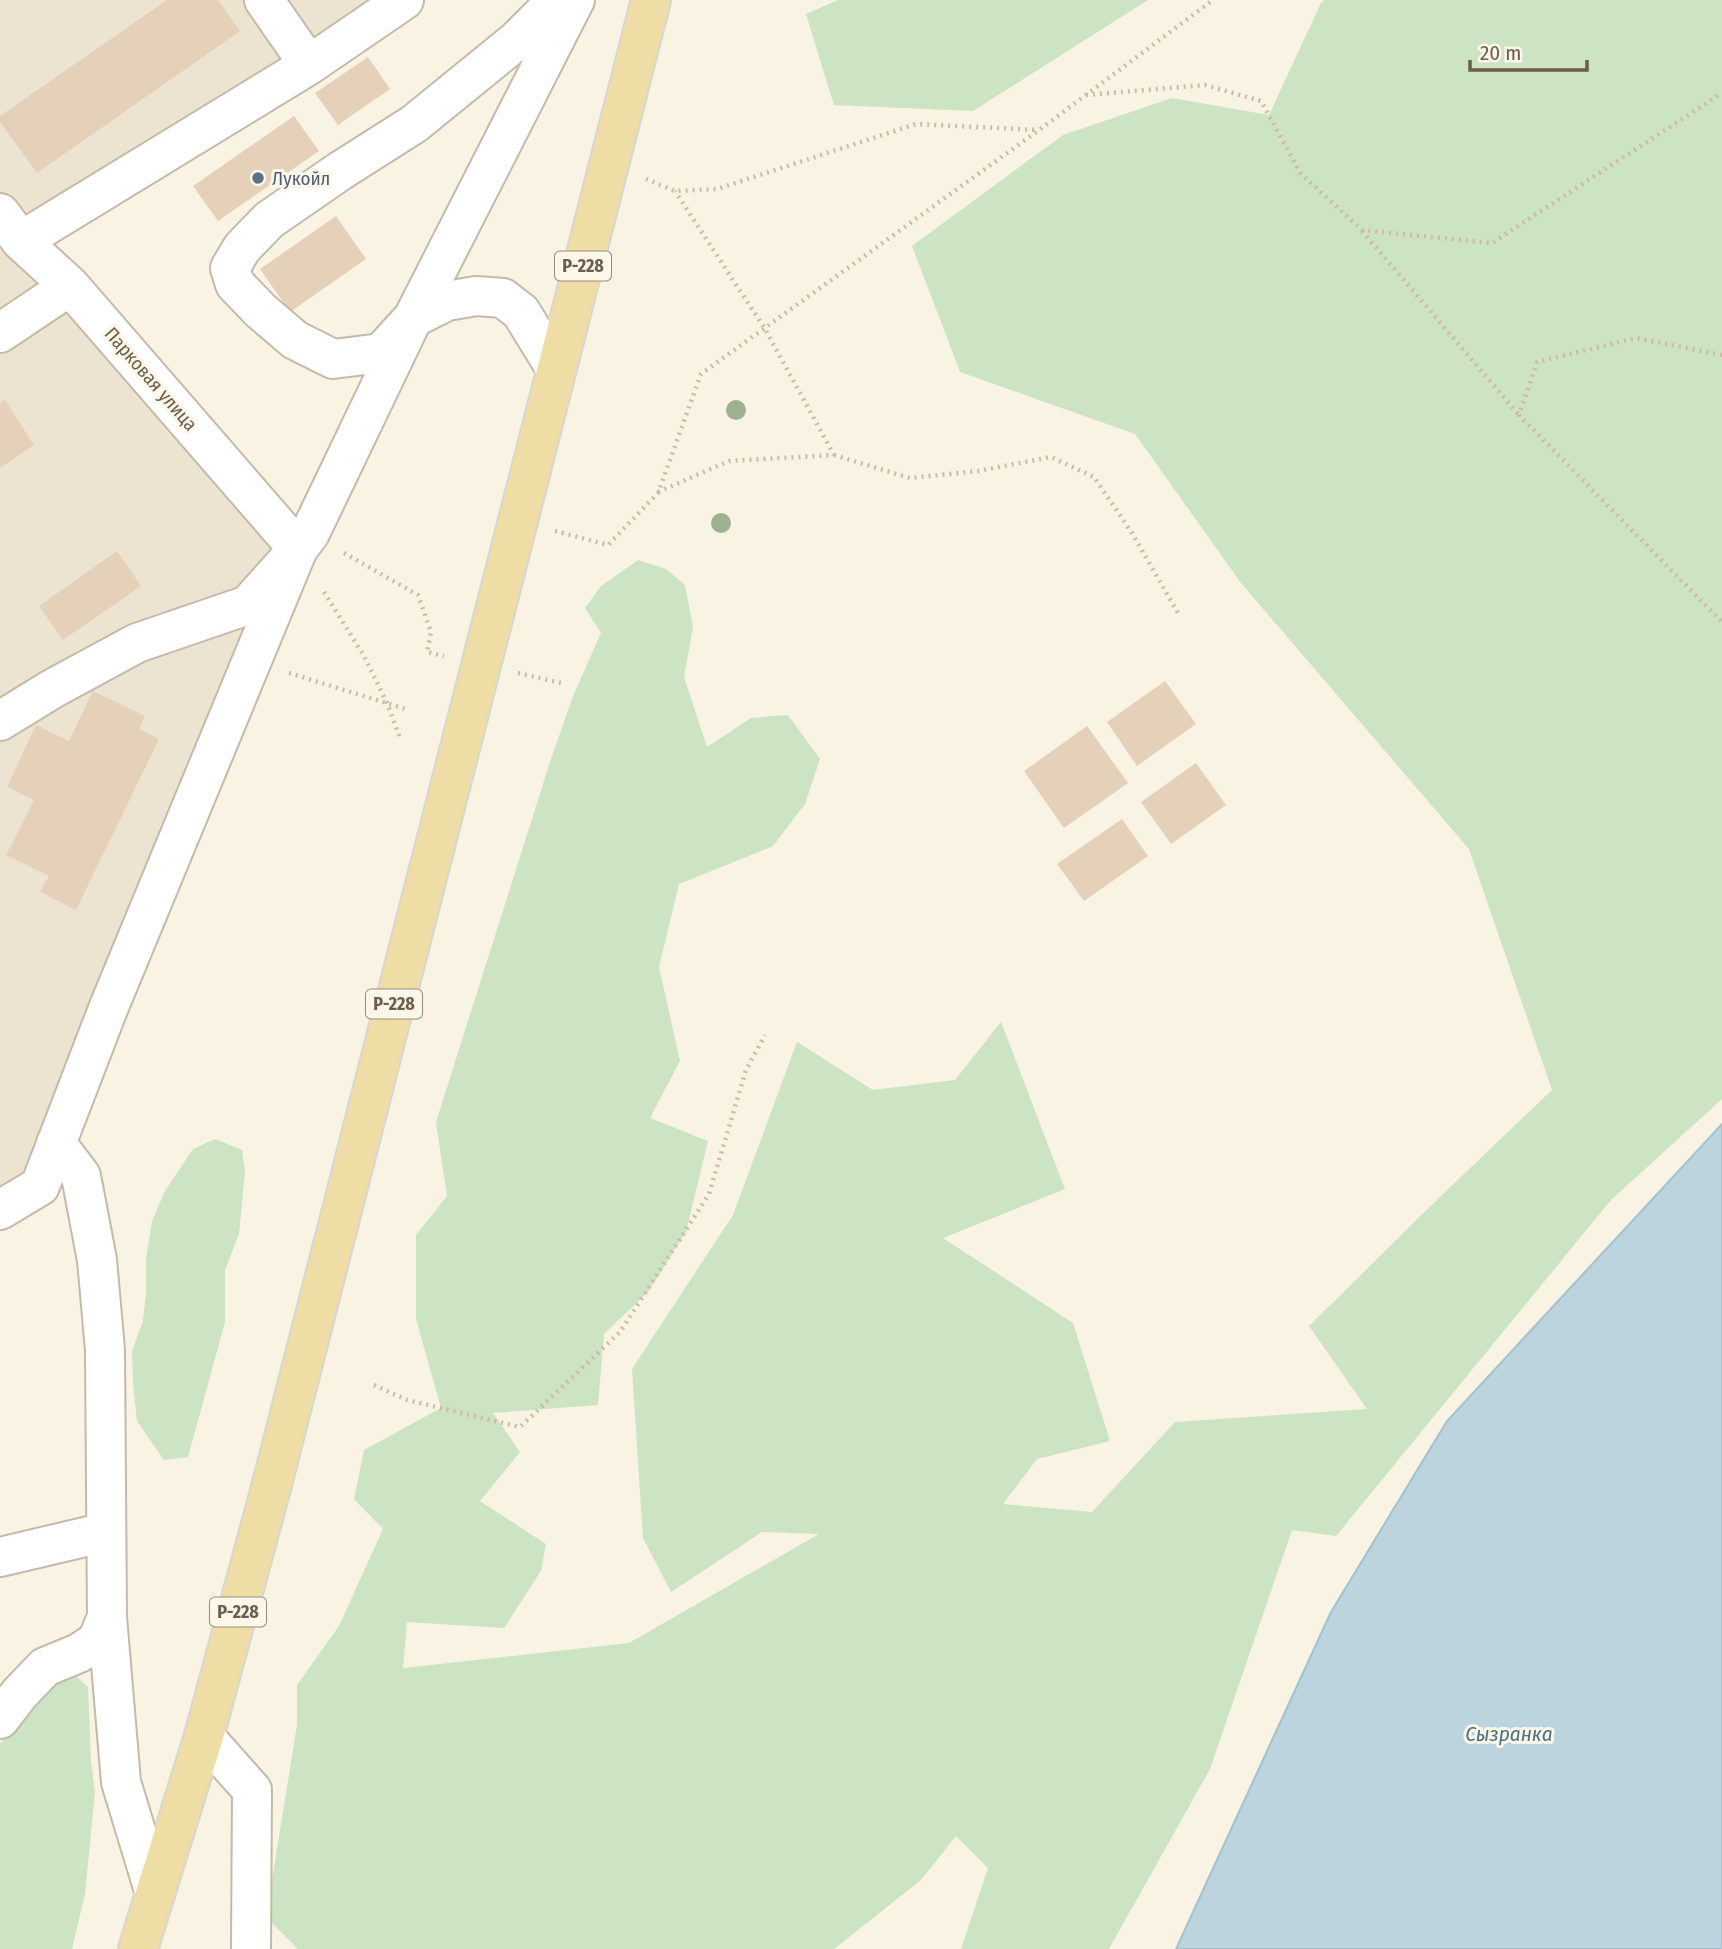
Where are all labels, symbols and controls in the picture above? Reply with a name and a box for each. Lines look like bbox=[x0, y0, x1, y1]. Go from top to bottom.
scale bar bbox=[1470, 28, 1587, 72]
text: 20 m bbox=[1480, 40, 1521, 66]
place label: Лукойл bbox=[272, 167, 330, 190]
marker: Лукойл bbox=[250, 170, 266, 186]
road number: Р-228 bbox=[555, 252, 611, 280]
street label: Парковая улица bbox=[100, 322, 202, 436]
road number: Р-228 bbox=[366, 989, 422, 1018]
road number: Р-228 bbox=[210, 1597, 266, 1626]
water label: Сызранка bbox=[1465, 1721, 1553, 1747]

